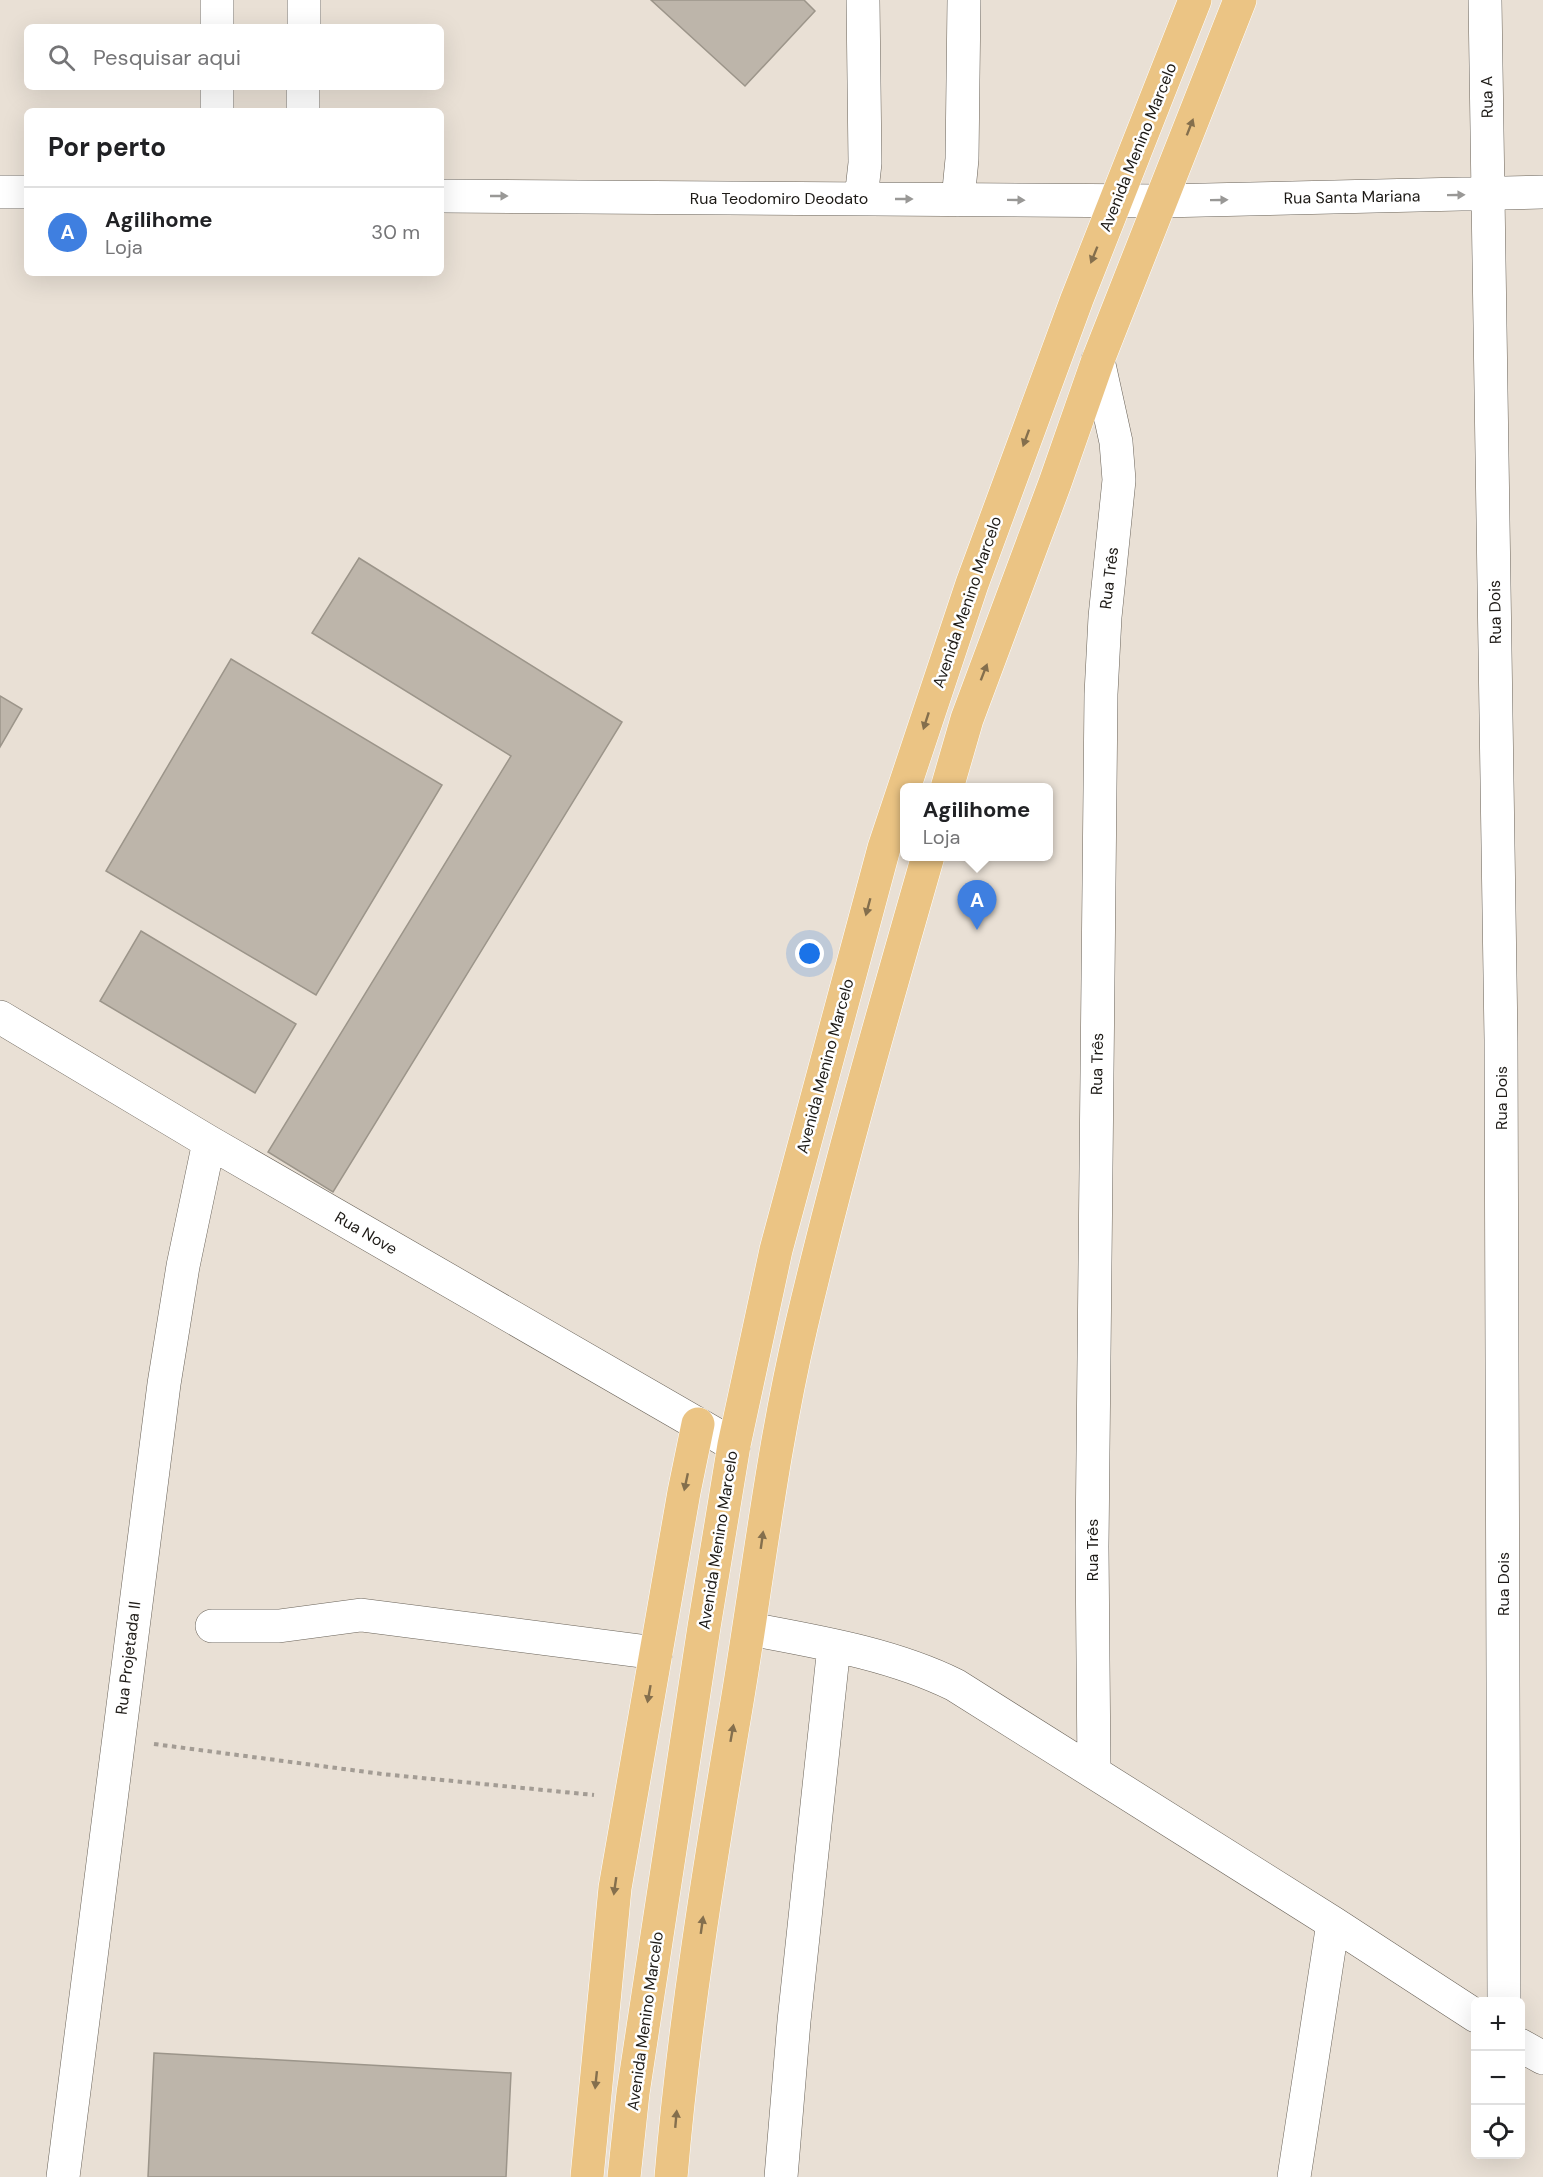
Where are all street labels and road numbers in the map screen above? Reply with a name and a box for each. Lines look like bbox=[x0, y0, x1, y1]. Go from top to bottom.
street label: Avenida Menino Marcelo bbox=[1094, 59, 1182, 235]
street label: Rua A bbox=[1476, 75, 1498, 118]
street label: Rua Santa Mariana bbox=[1284, 185, 1420, 209]
street label: Rua Teodomiro Deodato bbox=[690, 188, 868, 209]
street label: Avenida Menino Marcelo bbox=[928, 513, 1006, 691]
street label: Rua Três bbox=[1095, 546, 1123, 610]
street label: Rua Dois bbox=[1484, 580, 1506, 644]
street label: Avenida Menino Marcelo bbox=[791, 976, 859, 1156]
street label: Rua Três bbox=[1086, 1033, 1108, 1095]
street label: Rua Dois bbox=[1491, 1066, 1512, 1130]
street label: Rua Nove bbox=[331, 1207, 401, 1259]
street label: Avenida Menino Marcelo bbox=[694, 1449, 742, 1631]
street label: Rua Três bbox=[1082, 1519, 1103, 1581]
street label: Rua Dois bbox=[1493, 1552, 1514, 1616]
street label: Rua Projetada II bbox=[111, 1600, 145, 1716]
street label: Avenida Menino Marcelo bbox=[622, 1930, 668, 2112]

